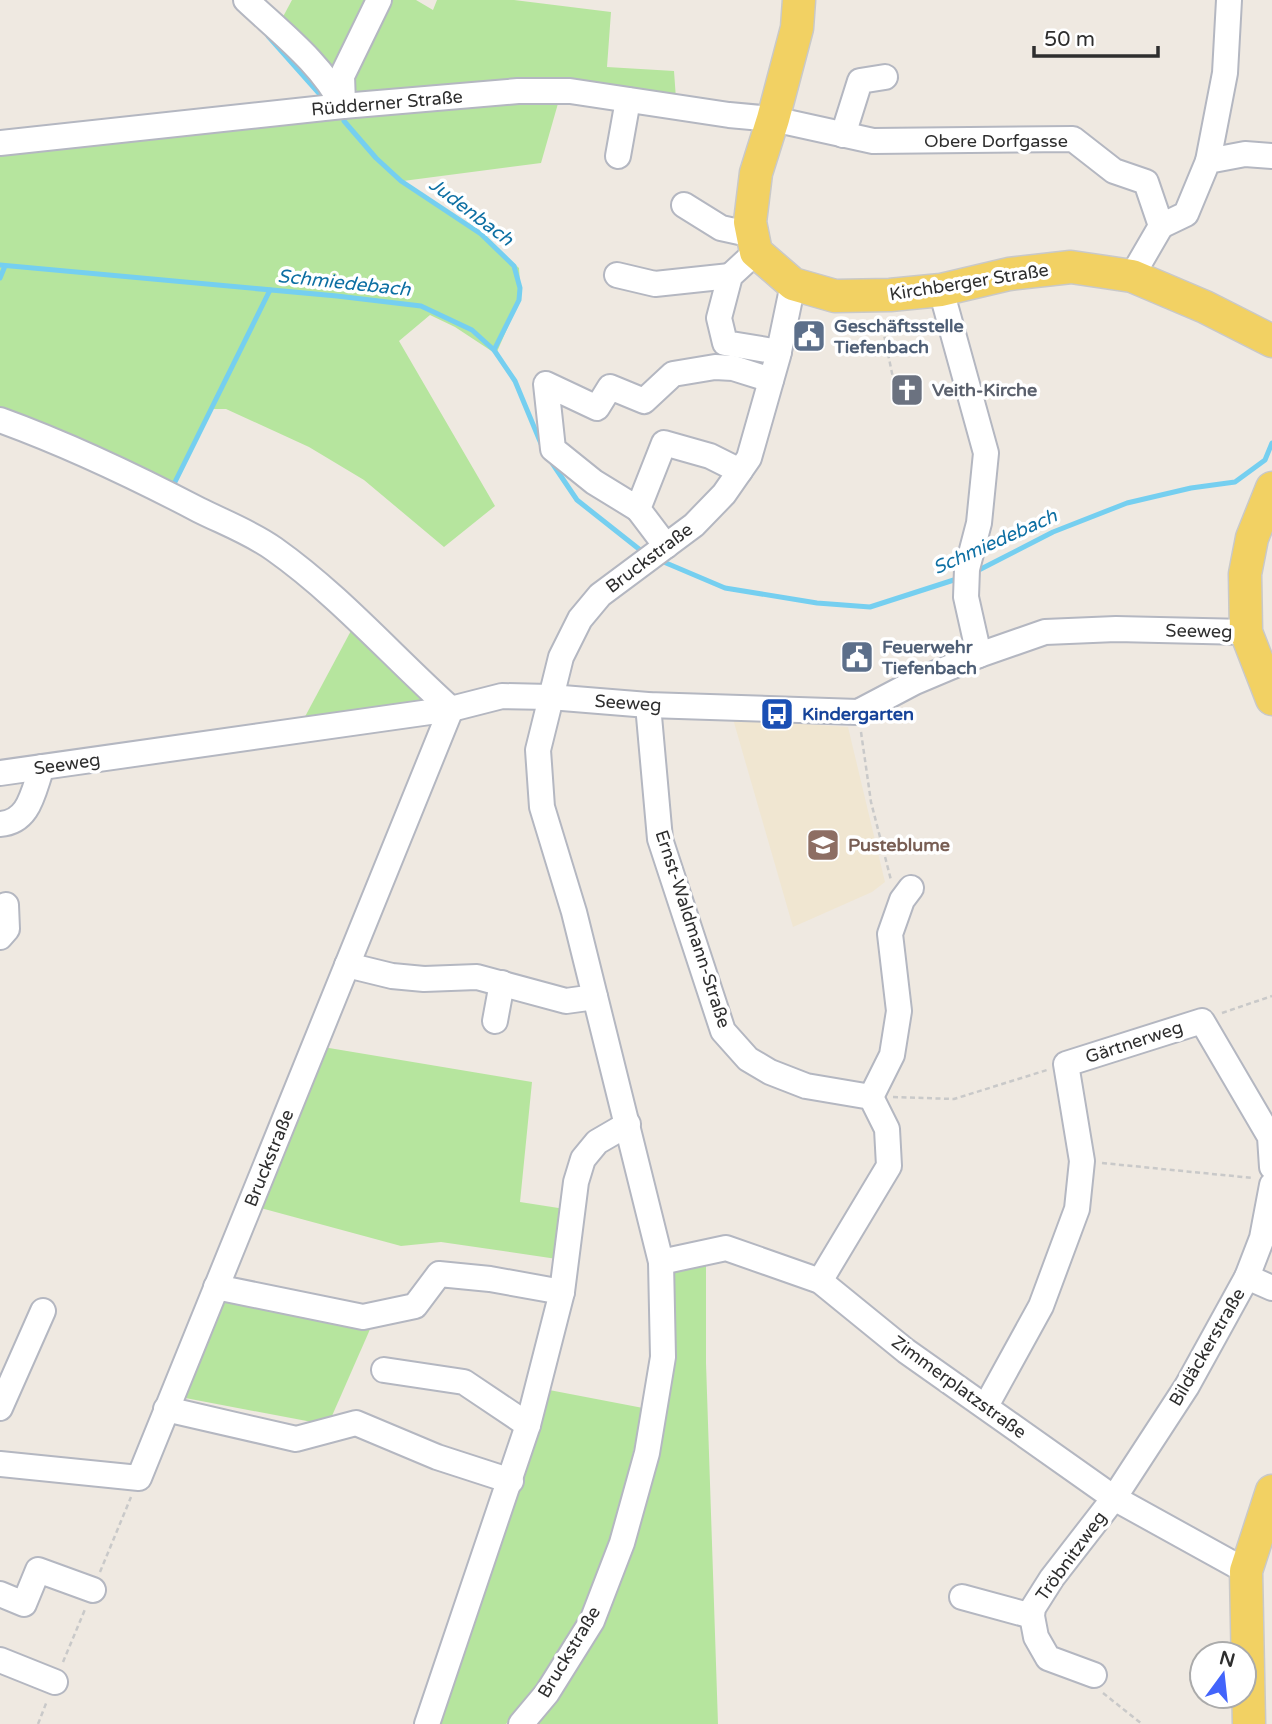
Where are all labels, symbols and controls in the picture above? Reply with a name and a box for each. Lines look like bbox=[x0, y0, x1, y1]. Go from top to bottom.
scale bar bbox=[1034, 14, 1158, 58]
text: 50 m bbox=[1044, 27, 1095, 52]
street label: Rüdderner Straße bbox=[310, 85, 464, 121]
street label: Obere Dorfgasse bbox=[924, 130, 1068, 152]
water label: Judenbach bbox=[425, 173, 518, 251]
street label: Kirchberger Straße bbox=[888, 259, 1050, 305]
water label: Schmiedebach bbox=[276, 265, 412, 301]
place label: Geschäftsstelle Tiefenbach bbox=[833, 315, 964, 358]
public building icon: Geschäftsstelle Tiefenbach bbox=[790, 317, 828, 355]
church icon: Veith-Kirche bbox=[888, 371, 926, 409]
place label: Veith-Kirche bbox=[932, 379, 1037, 401]
water label: Schmiedebach bbox=[930, 505, 1061, 579]
street label: Bruckstraße bbox=[601, 518, 697, 598]
street label: Seeweg bbox=[1165, 619, 1233, 643]
place label: Feuerwehr Tiefenbach bbox=[881, 636, 977, 679]
public building icon: Feuerwehr Tiefenbach bbox=[838, 638, 876, 676]
street label: Seeweg bbox=[594, 690, 662, 716]
bus stop icon: Kindergarten bbox=[758, 695, 796, 733]
place label: Kindergarten bbox=[802, 703, 914, 725]
street label: Seeweg bbox=[32, 748, 102, 780]
school or university icon: Pusteblume bbox=[804, 826, 842, 864]
street label: Ernst-Waldmann-Straße bbox=[651, 827, 735, 1031]
place label: Pusteblume bbox=[848, 834, 950, 856]
street label: Gärtnerweg bbox=[1082, 1016, 1186, 1068]
street label: Bruckstraße bbox=[239, 1106, 299, 1210]
street label: Bildäckerstraße bbox=[1164, 1284, 1250, 1410]
street label: Zimmerplatzstraße bbox=[887, 1331, 1031, 1443]
street label: Tröbnitzweg bbox=[1031, 1507, 1111, 1605]
street label: Bruckstraße bbox=[533, 1602, 605, 1702]
north arrow bbox=[1188, 1640, 1258, 1710]
text: N bbox=[1217, 1647, 1237, 1672]

